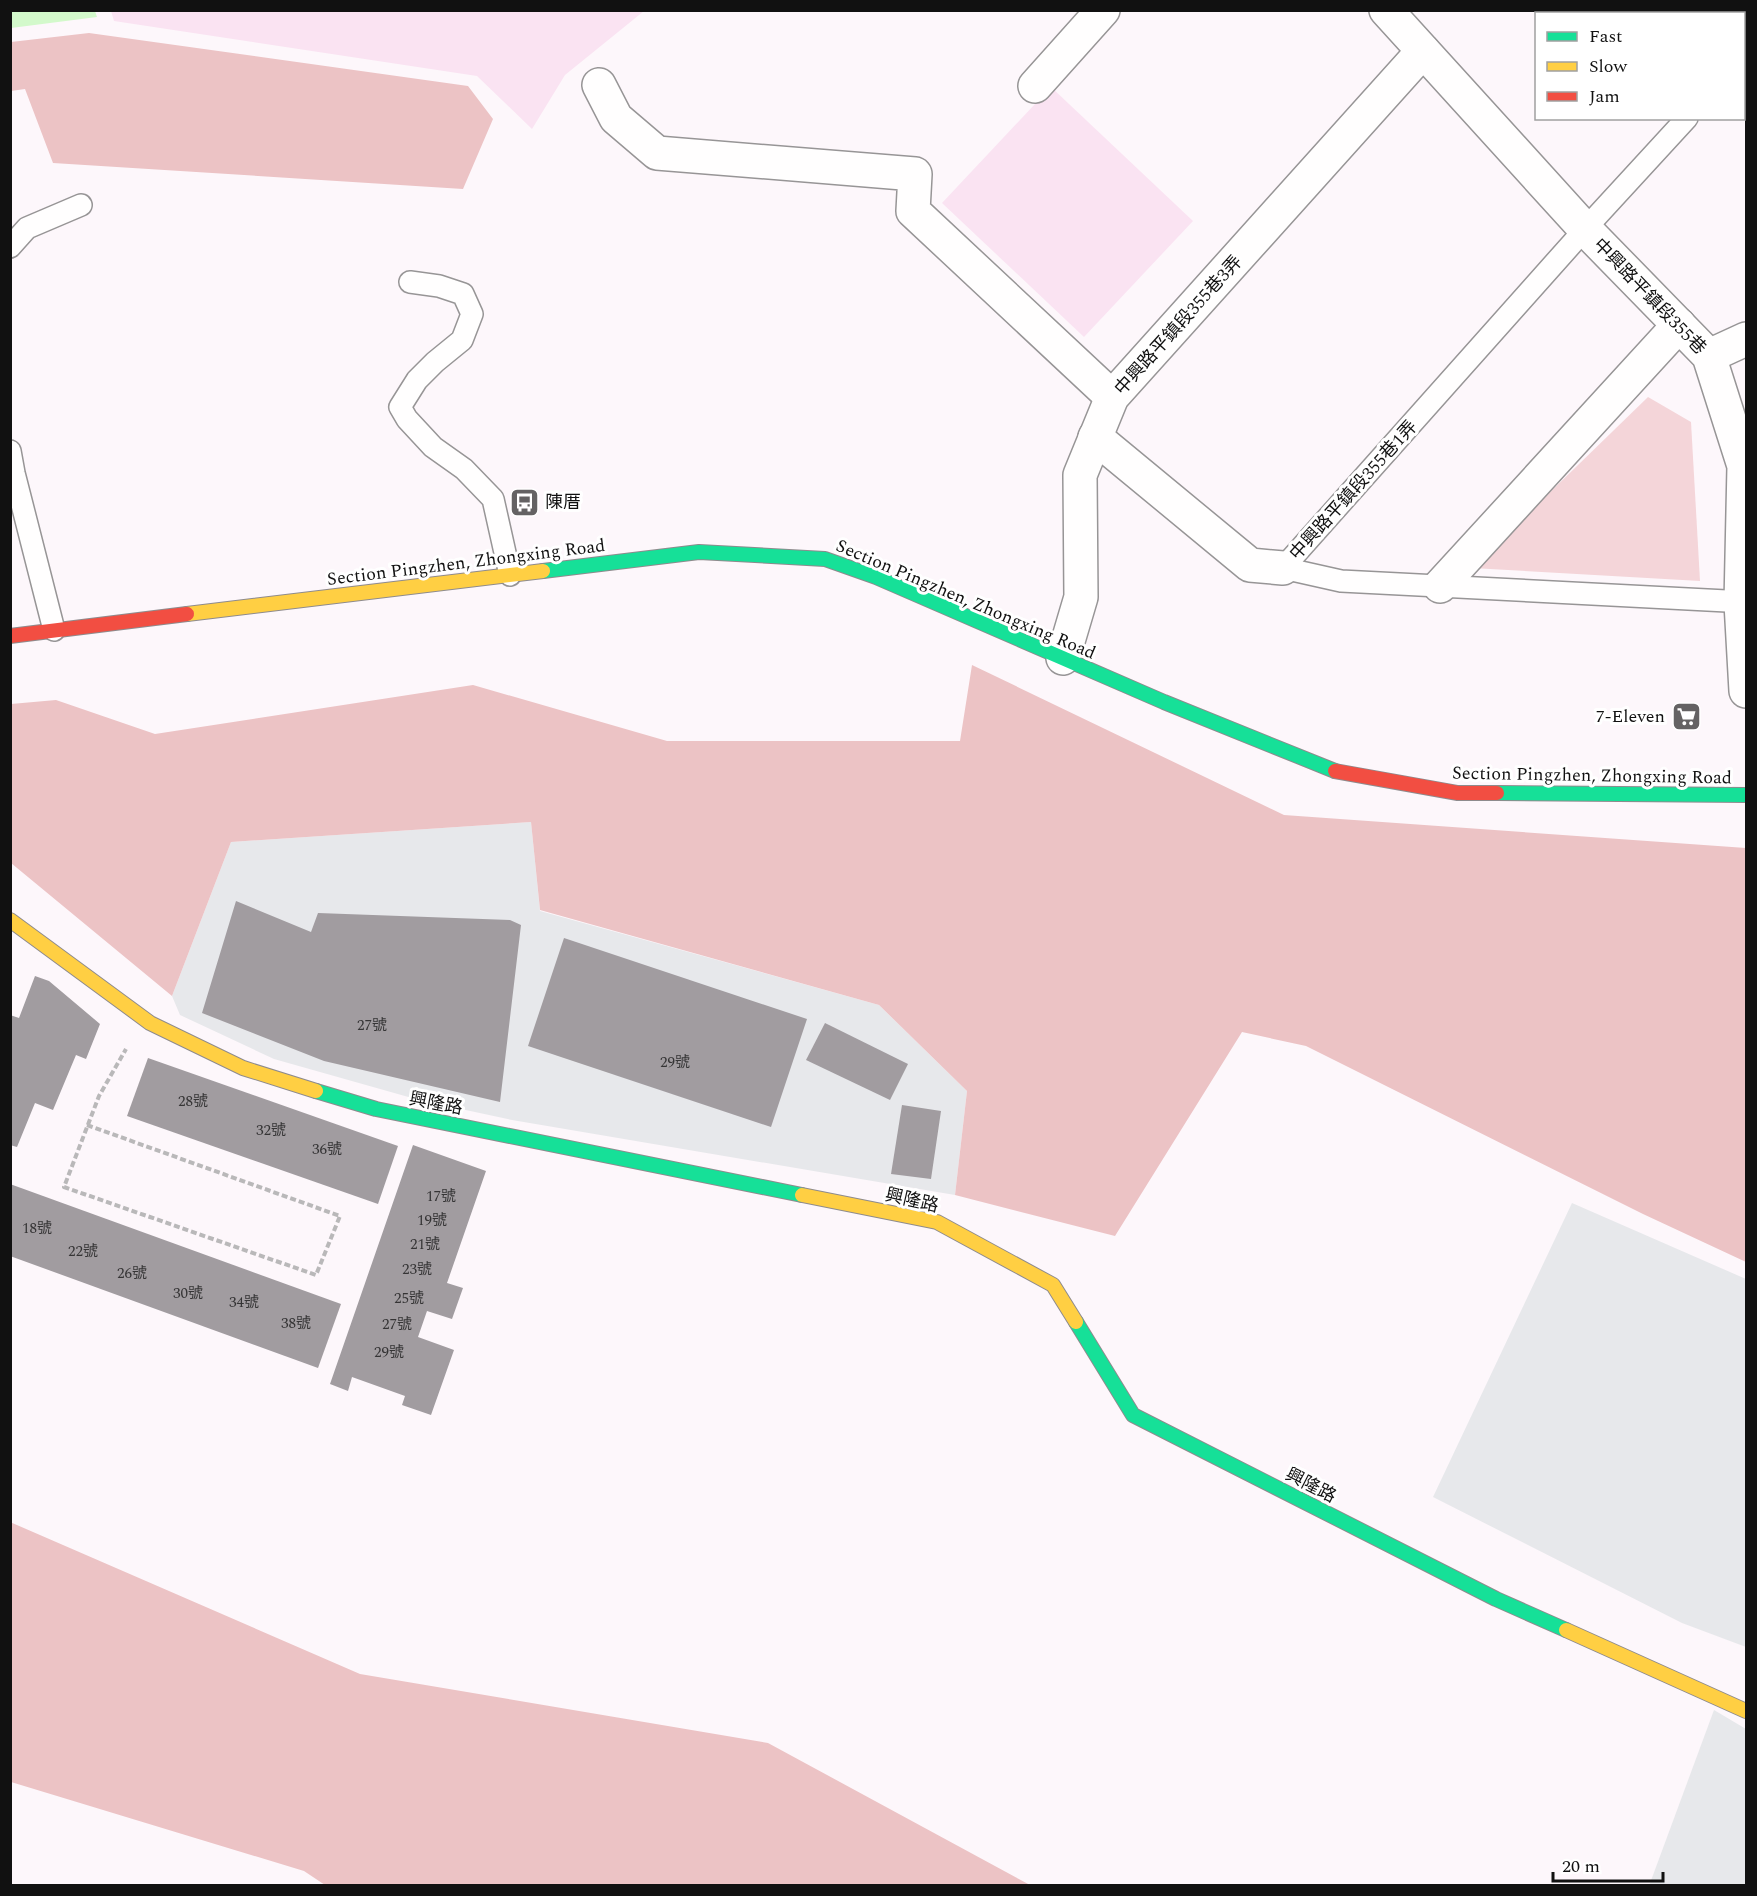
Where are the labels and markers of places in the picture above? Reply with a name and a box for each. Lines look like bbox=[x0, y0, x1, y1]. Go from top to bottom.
bus stop icon: 陳厝 bbox=[508, 486, 540, 518]
place label: 陳厝 bbox=[545, 489, 581, 516]
supermarket icon: 7-Eleven bbox=[1670, 700, 1702, 732]
place label: 7-Eleven bbox=[1596, 703, 1665, 730]

